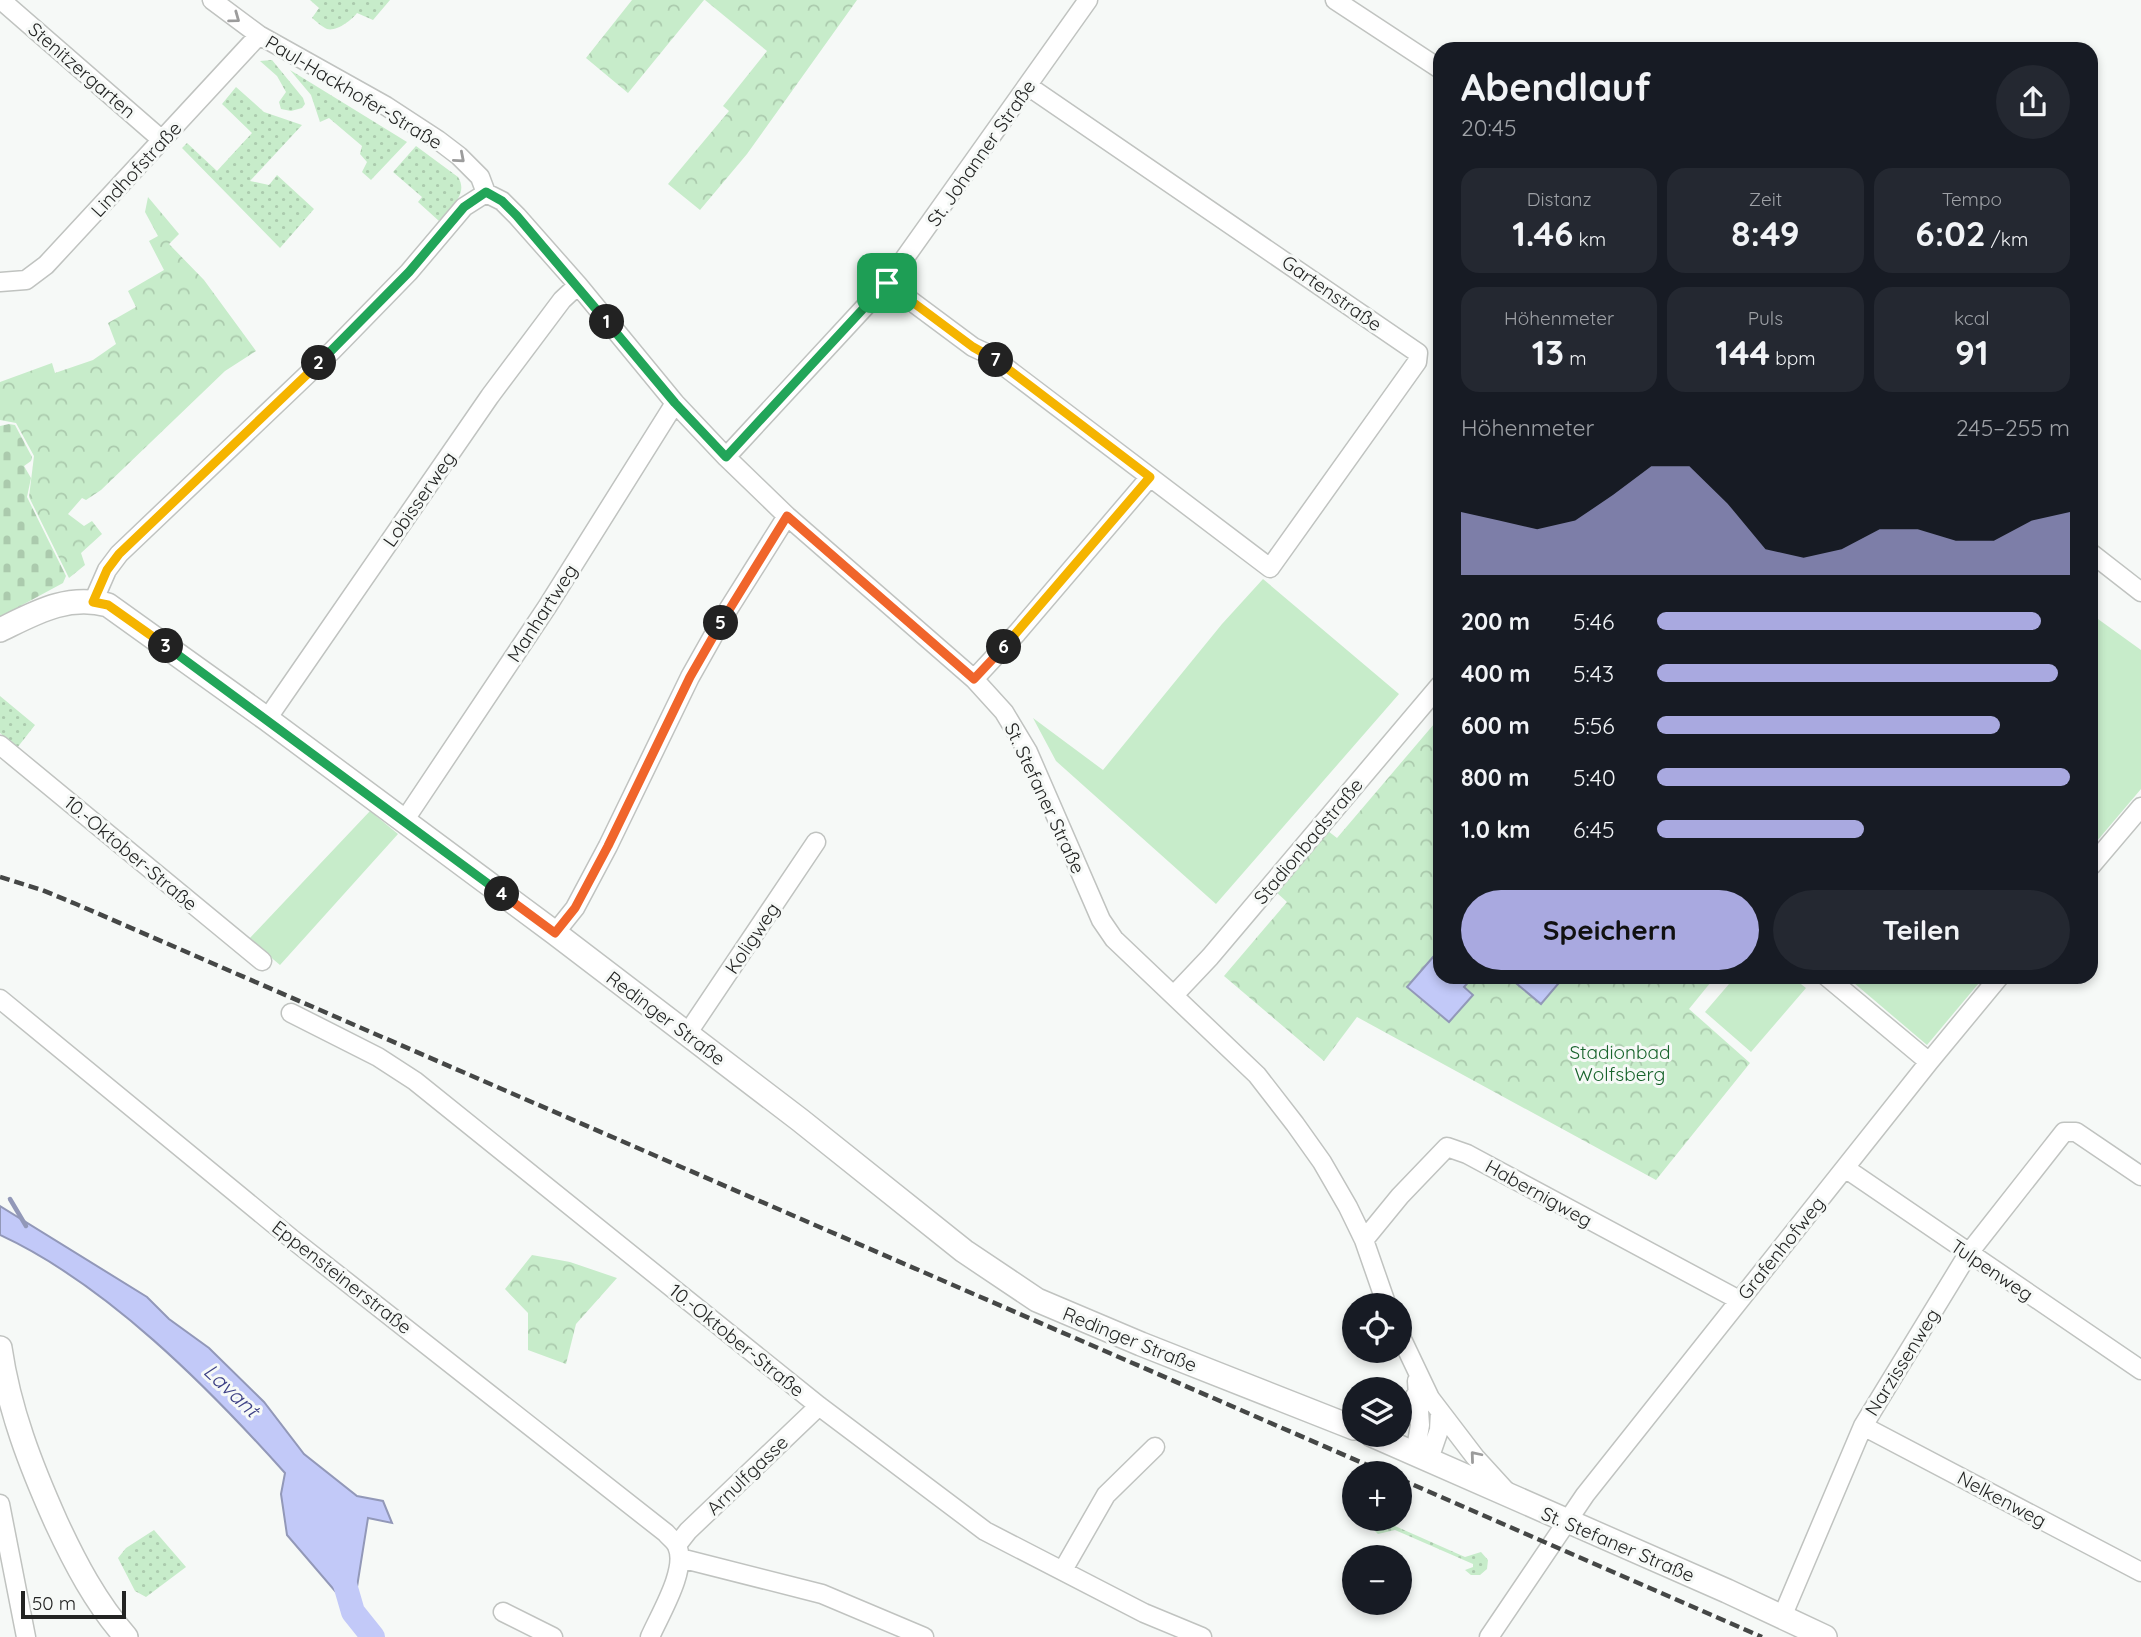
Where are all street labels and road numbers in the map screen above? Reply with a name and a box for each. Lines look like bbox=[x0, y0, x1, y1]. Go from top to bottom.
street label: Stenitzergarten bbox=[23, 17, 141, 123]
street label: Paul-Hackhofer-Straße bbox=[261, 30, 447, 154]
street label: St. Johanner Straße bbox=[921, 75, 1041, 231]
street label: Lindhofstraße bbox=[86, 116, 186, 222]
street label: Gartenstraße bbox=[1277, 250, 1387, 336]
street label: Lobisserweg bbox=[377, 447, 461, 551]
street label: Manhartweg bbox=[501, 560, 583, 666]
street label: St. Stefaner Straße bbox=[999, 719, 1091, 877]
street label: Stadionbadstraße bbox=[1248, 773, 1368, 909]
street label: 10.-Oktober-Straße bbox=[59, 790, 203, 916]
street label: Koligweg bbox=[719, 898, 785, 978]
street label: Redinger Straße bbox=[602, 965, 730, 1071]
street label: Habernigweg bbox=[1481, 1154, 1597, 1232]
street label: Grafenhofweg bbox=[1732, 1192, 1830, 1304]
street label: Eppensteinerstraße bbox=[267, 1215, 417, 1339]
street label: Tulpenweg bbox=[1946, 1234, 2038, 1306]
street label: 10.-Oktober-Straße bbox=[665, 1278, 809, 1402]
street label: Redinger Straße bbox=[1059, 1301, 1201, 1377]
street label: Narzissenweg bbox=[1859, 1304, 1945, 1420]
street label: Arnulfgasse bbox=[701, 1430, 793, 1520]
street label: Nelkenweg bbox=[1953, 1466, 2051, 1532]
street label: St. Stefaner Straße bbox=[1538, 1501, 1698, 1587]

